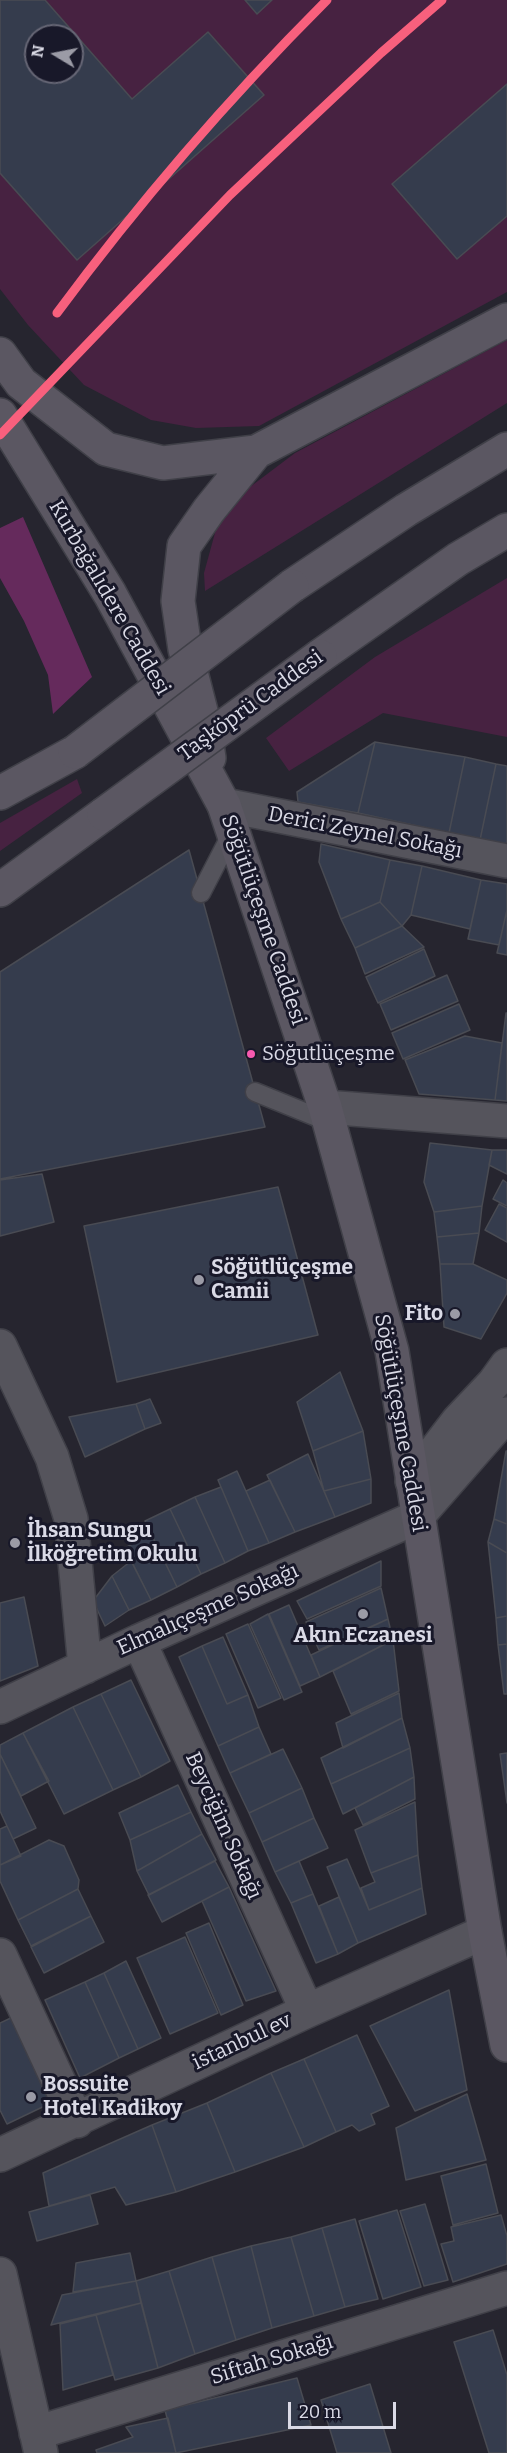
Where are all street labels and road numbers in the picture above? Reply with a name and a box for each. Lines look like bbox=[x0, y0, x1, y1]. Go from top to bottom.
street label: Kurbağalıdere Caddesi bbox=[43, 496, 175, 700]
street label: Taşköprü Caddesi bbox=[174, 645, 328, 767]
street label: Derici Zeynel Sokağı bbox=[266, 802, 464, 864]
street label: Söğütlüçeşme Caddesi bbox=[215, 812, 311, 1028]
street label: Söğütlüçeşme Caddesi bbox=[368, 1312, 432, 1534]
street label: Elmalıçeşme Sokağı bbox=[113, 1559, 303, 1661]
street label: Beyciğim Sokağı bbox=[179, 1748, 267, 1904]
street label: istanbul ev bbox=[189, 2008, 295, 2076]
street label: Siftah Sokağı bbox=[208, 2329, 336, 2391]

